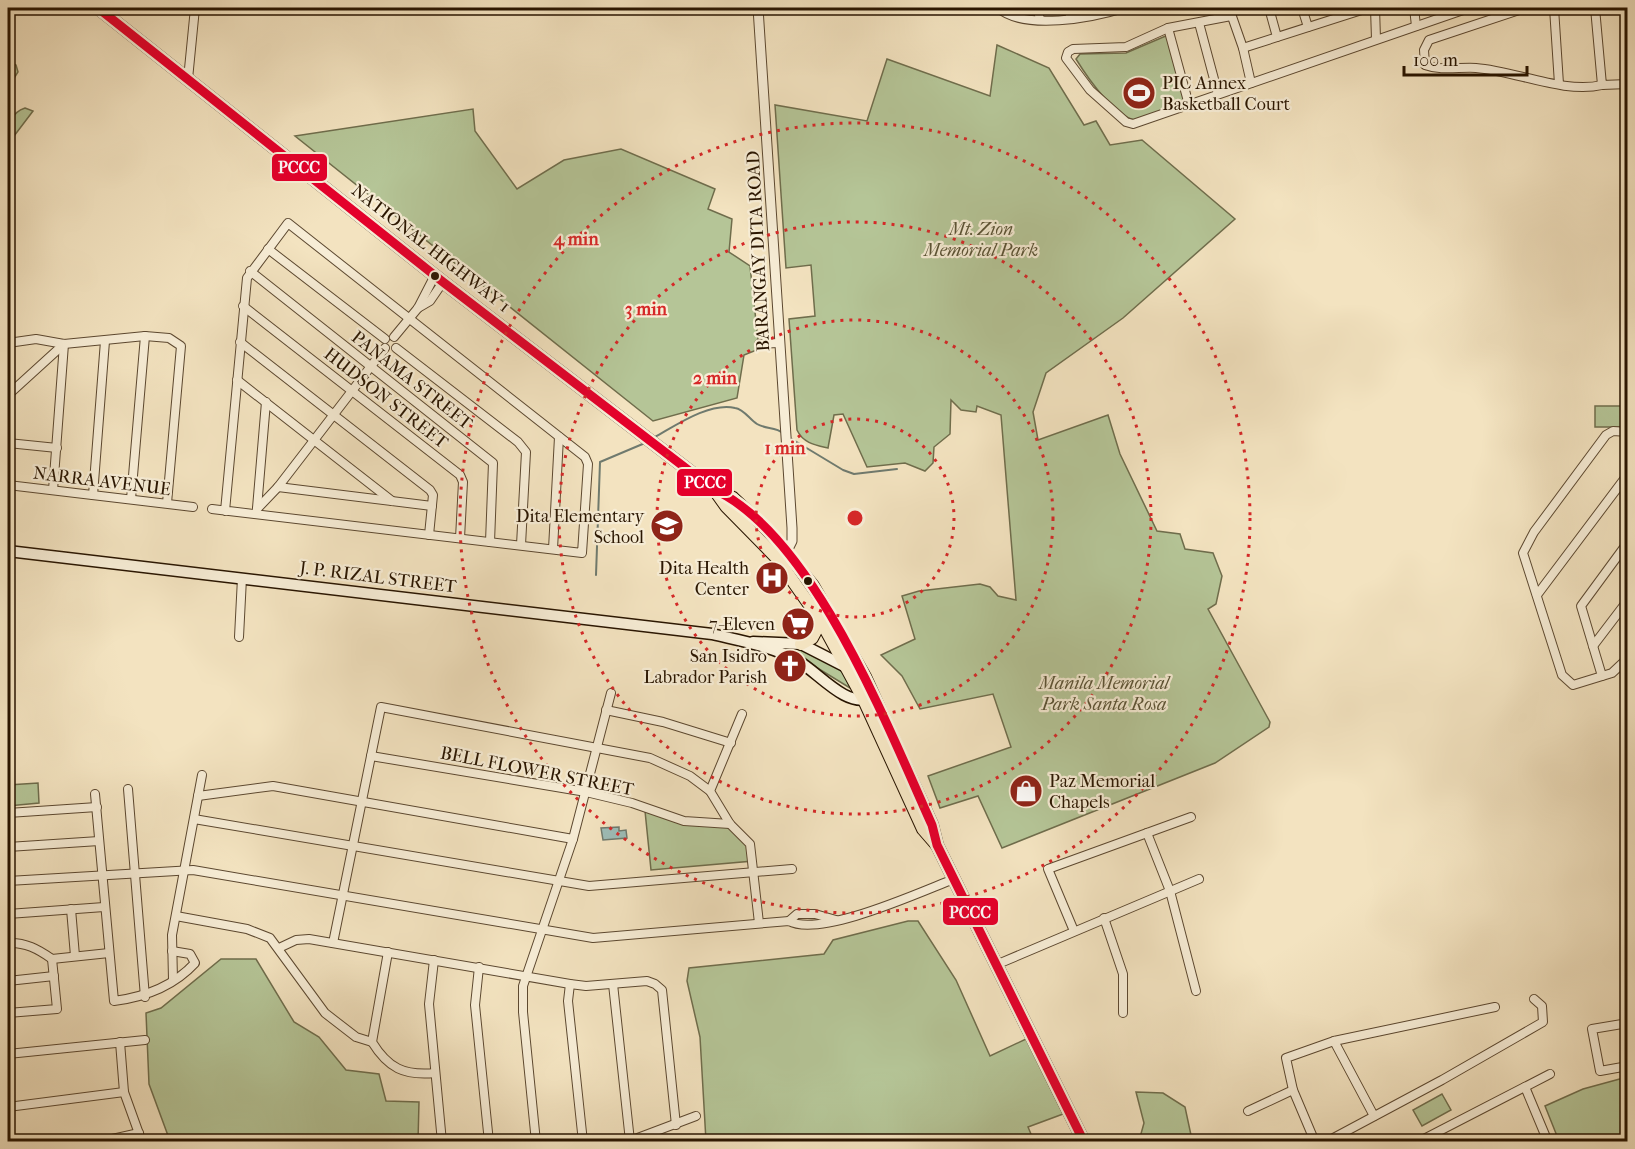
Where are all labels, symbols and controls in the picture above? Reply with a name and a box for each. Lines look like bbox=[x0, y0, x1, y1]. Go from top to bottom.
scale bar bbox=[1404, 39, 1527, 77]
text: 100 m bbox=[1413, 50, 1458, 71]
place label: PIC Annex Basketball Court bbox=[1162, 73, 1291, 115]
sports icon: PIC Annex Basketball Court bbox=[1121, 75, 1157, 111]
street label: BARANGAY DITA ROAD bbox=[743, 150, 774, 352]
line badge: PCCC bbox=[271, 153, 328, 182]
text: PCCC bbox=[278, 158, 320, 177]
street label: NATIONAL HIGHWAY 1 bbox=[347, 180, 514, 317]
park label: Mt. Zion Memorial Park bbox=[922, 219, 1038, 261]
text: 4 min bbox=[552, 229, 599, 250]
unlabelled marker bbox=[429, 270, 441, 282]
text: 3 min bbox=[625, 299, 668, 320]
street label: PANAMA STREET bbox=[347, 327, 477, 435]
street label: HUDSON STREET bbox=[320, 344, 452, 454]
text: 2 min bbox=[693, 368, 737, 389]
text: 1 min bbox=[764, 438, 806, 459]
street label: NARRA AVENUE bbox=[32, 463, 172, 500]
line badge: PCCC bbox=[676, 468, 733, 497]
text: PCCC bbox=[684, 473, 726, 492]
place label: Dita Elementary School bbox=[516, 506, 645, 548]
school or university icon: Dita Elementary School bbox=[649, 508, 685, 544]
centre of rings bbox=[845, 508, 865, 528]
street label: J. P. RIZAL STREET bbox=[296, 557, 458, 598]
place label: Dita Health Center bbox=[659, 558, 749, 600]
hospital icon: Dita Health Center bbox=[754, 560, 790, 596]
unlabelled marker bbox=[802, 575, 814, 587]
supermarket icon: 7-Eleven bbox=[780, 606, 816, 642]
place label: 7-Eleven bbox=[709, 614, 776, 635]
place label: San Isidro Labrador Parish bbox=[644, 646, 767, 688]
church icon: San Isidro Labrador Parish bbox=[772, 648, 808, 684]
park label: Manila Memorial Park Santa Rosa bbox=[1037, 673, 1172, 715]
street label: BELL FLOWER STREET bbox=[438, 742, 636, 801]
place label: Paz Memorial Chapels bbox=[1049, 771, 1155, 813]
shop icon: Paz Memorial Chapels bbox=[1008, 773, 1044, 809]
line badge: PCCC bbox=[942, 897, 999, 926]
text: PCCC bbox=[949, 903, 991, 922]

